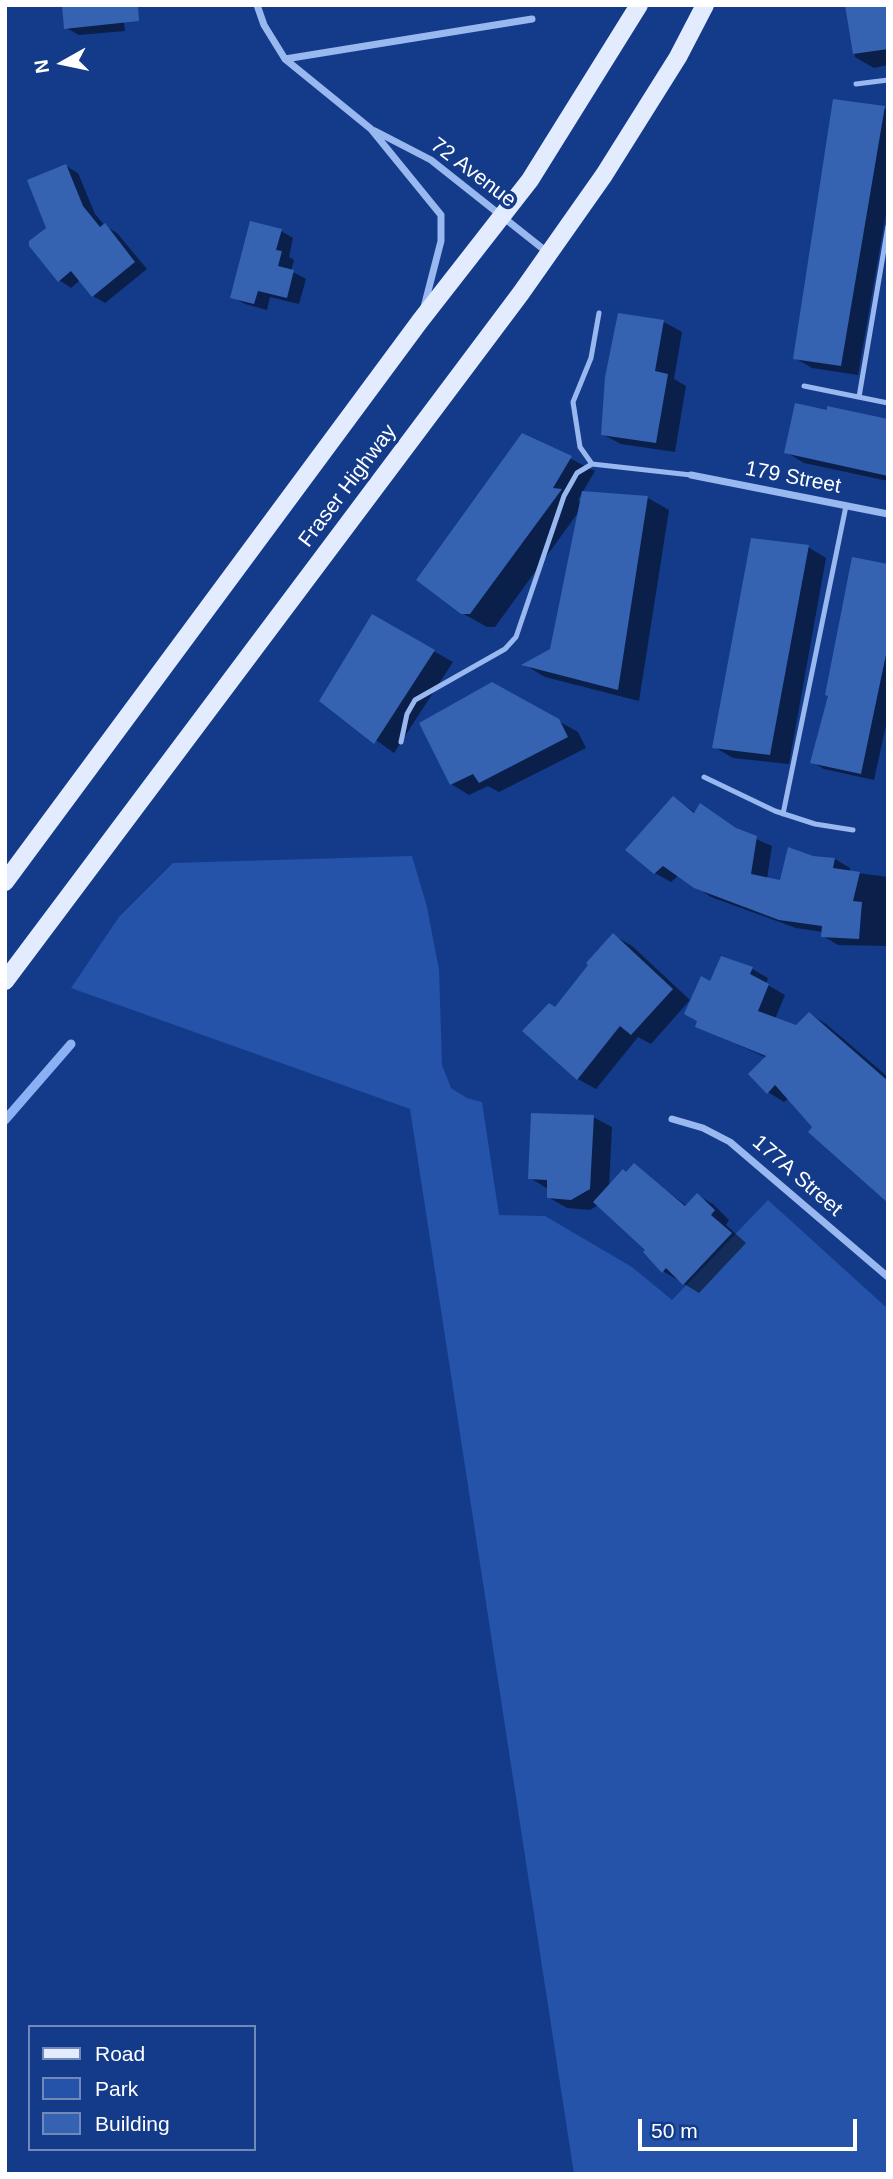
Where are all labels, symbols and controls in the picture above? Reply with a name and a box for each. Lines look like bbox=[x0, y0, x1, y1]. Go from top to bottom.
north arrow bbox=[28, 28, 98, 98]
text: N bbox=[30, 58, 53, 75]
street label: 72 Avenue bbox=[425, 133, 521, 213]
street label: Fraser Highway bbox=[294, 420, 402, 552]
street label: 179 Street bbox=[743, 456, 843, 500]
street label: 177A Street bbox=[747, 1130, 847, 1222]
legend bbox=[28, 2025, 256, 2151]
text: Road bbox=[95, 2042, 145, 2065]
text: Park bbox=[95, 2077, 138, 2100]
scale bar bbox=[641, 2106, 860, 2150]
text: Building bbox=[95, 2112, 170, 2135]
text: 50 m bbox=[651, 2119, 698, 2142]

